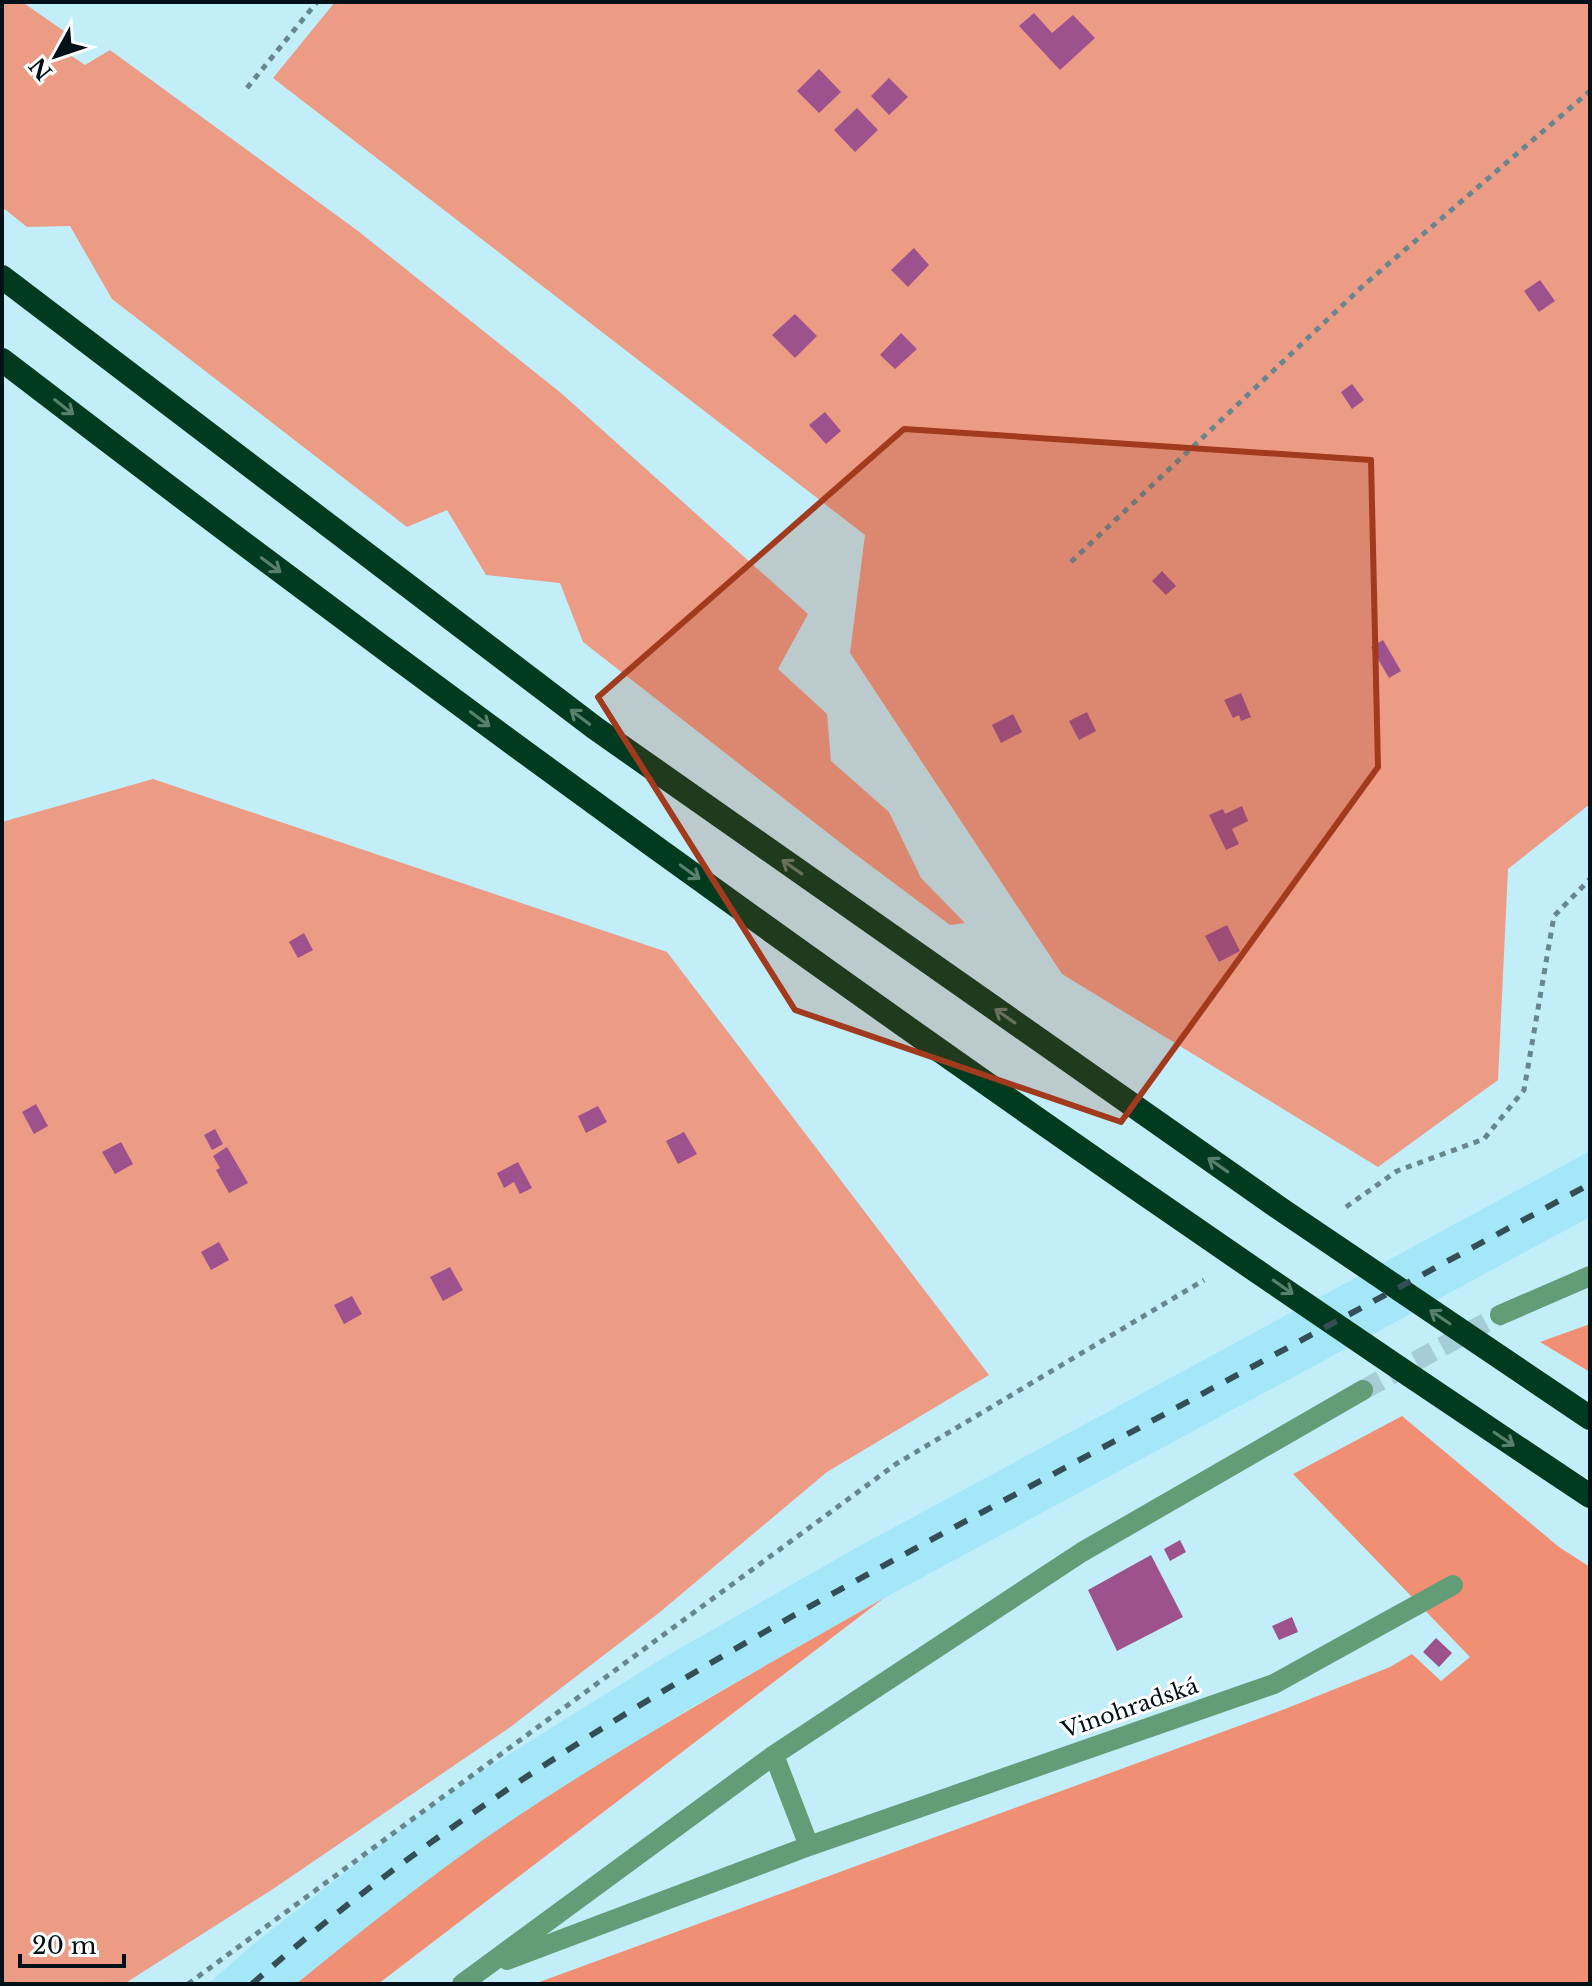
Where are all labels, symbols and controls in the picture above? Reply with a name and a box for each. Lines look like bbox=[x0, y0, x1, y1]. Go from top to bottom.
north arrow bbox=[16, 16, 96, 96]
text: N bbox=[24, 52, 58, 85]
one-way arrow bbox=[53, 399, 74, 416]
one-way arrow bbox=[260, 556, 281, 573]
one-way arrow bbox=[569, 708, 591, 725]
one-way arrow bbox=[469, 711, 490, 728]
one-way arrow bbox=[782, 859, 803, 876]
one-way arrow bbox=[679, 864, 701, 881]
one-way arrow bbox=[994, 1008, 1016, 1024]
one-way arrow bbox=[1207, 1157, 1229, 1173]
one-way arrow bbox=[1271, 1279, 1293, 1295]
one-way arrow bbox=[1430, 1309, 1452, 1325]
one-way arrow bbox=[1493, 1431, 1515, 1448]
street label: Vinohradská bbox=[1057, 1672, 1203, 1744]
scale bar bbox=[20, 1918, 124, 1968]
text: 20 m bbox=[32, 1931, 97, 1960]

